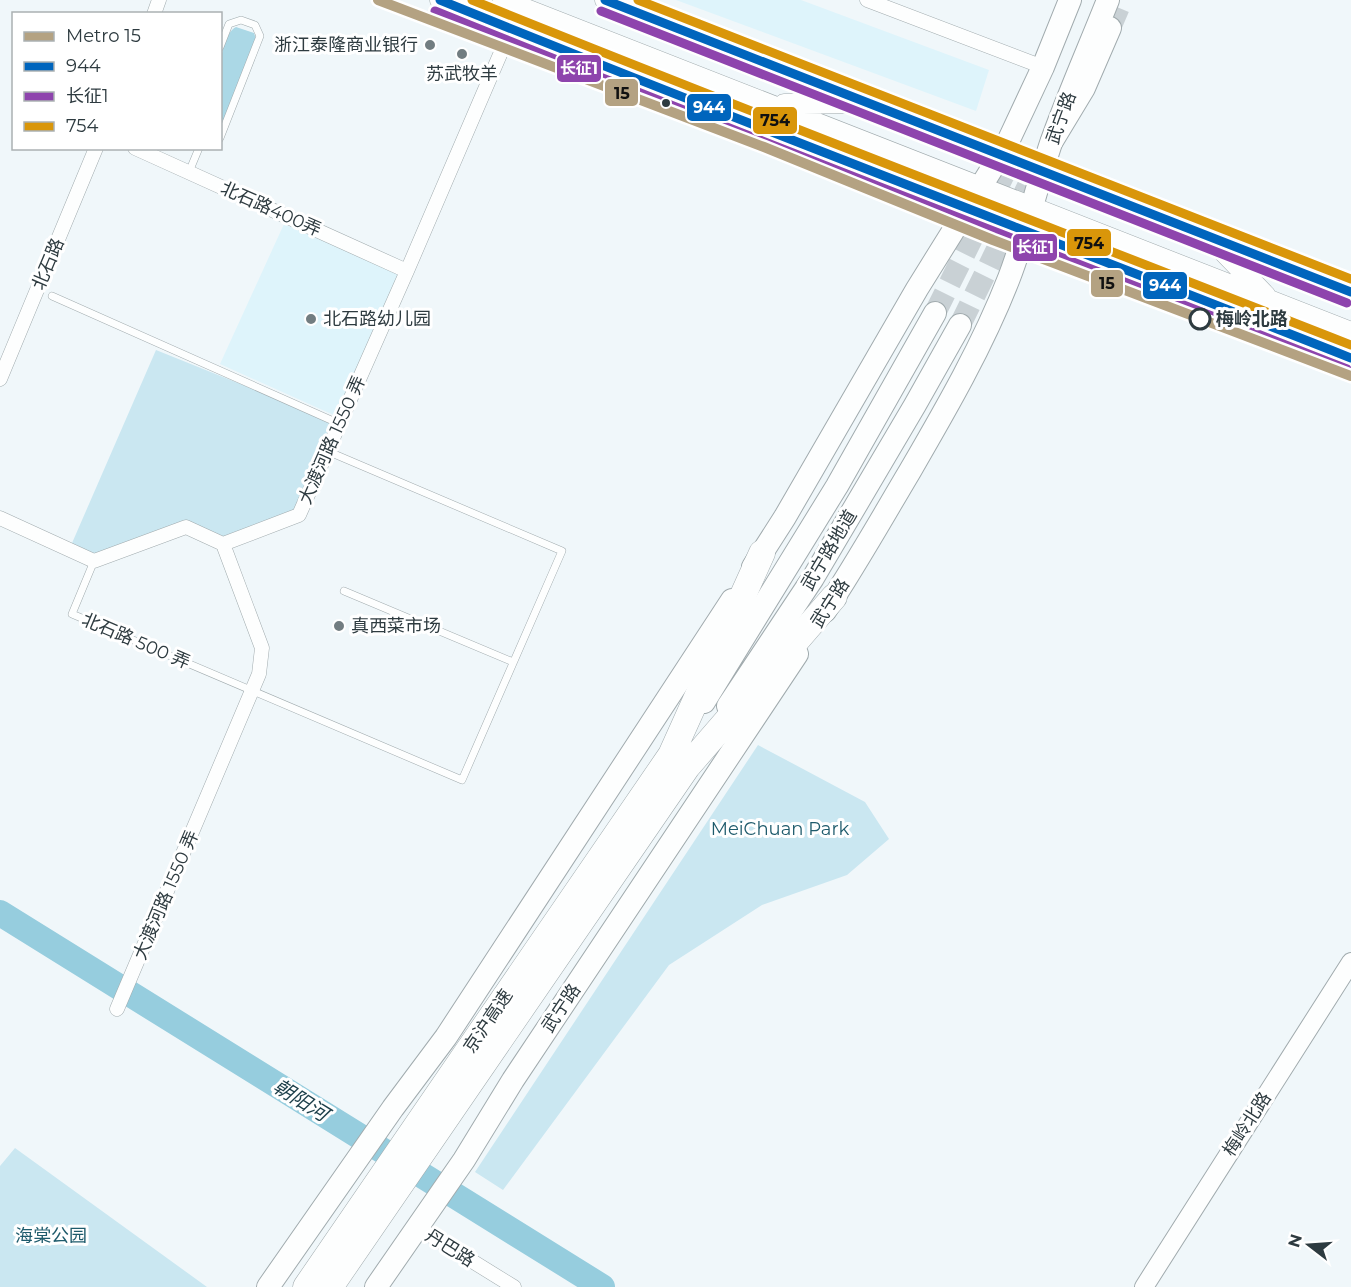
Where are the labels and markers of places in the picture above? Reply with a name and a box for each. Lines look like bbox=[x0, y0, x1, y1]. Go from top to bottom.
place label: 浙江泰隆商业银行 bbox=[274, 34, 418, 56]
marker: 浙江泰隆商业银行 bbox=[423, 38, 437, 52]
marker: 苏武牧羊 bbox=[455, 47, 469, 61]
place label: 苏武牧羊 bbox=[426, 63, 498, 85]
unlabelled marker bbox=[660, 97, 672, 109]
place label: 北石路幼儿园 bbox=[323, 308, 431, 330]
marker: 梅岭北路 bbox=[1189, 308, 1211, 330]
place label: 梅岭北路 bbox=[1216, 308, 1288, 330]
marker: 北石路幼儿园 bbox=[304, 312, 318, 326]
place label: 真西菜市场 bbox=[351, 615, 441, 637]
marker: 真西菜市场 bbox=[332, 619, 346, 633]

